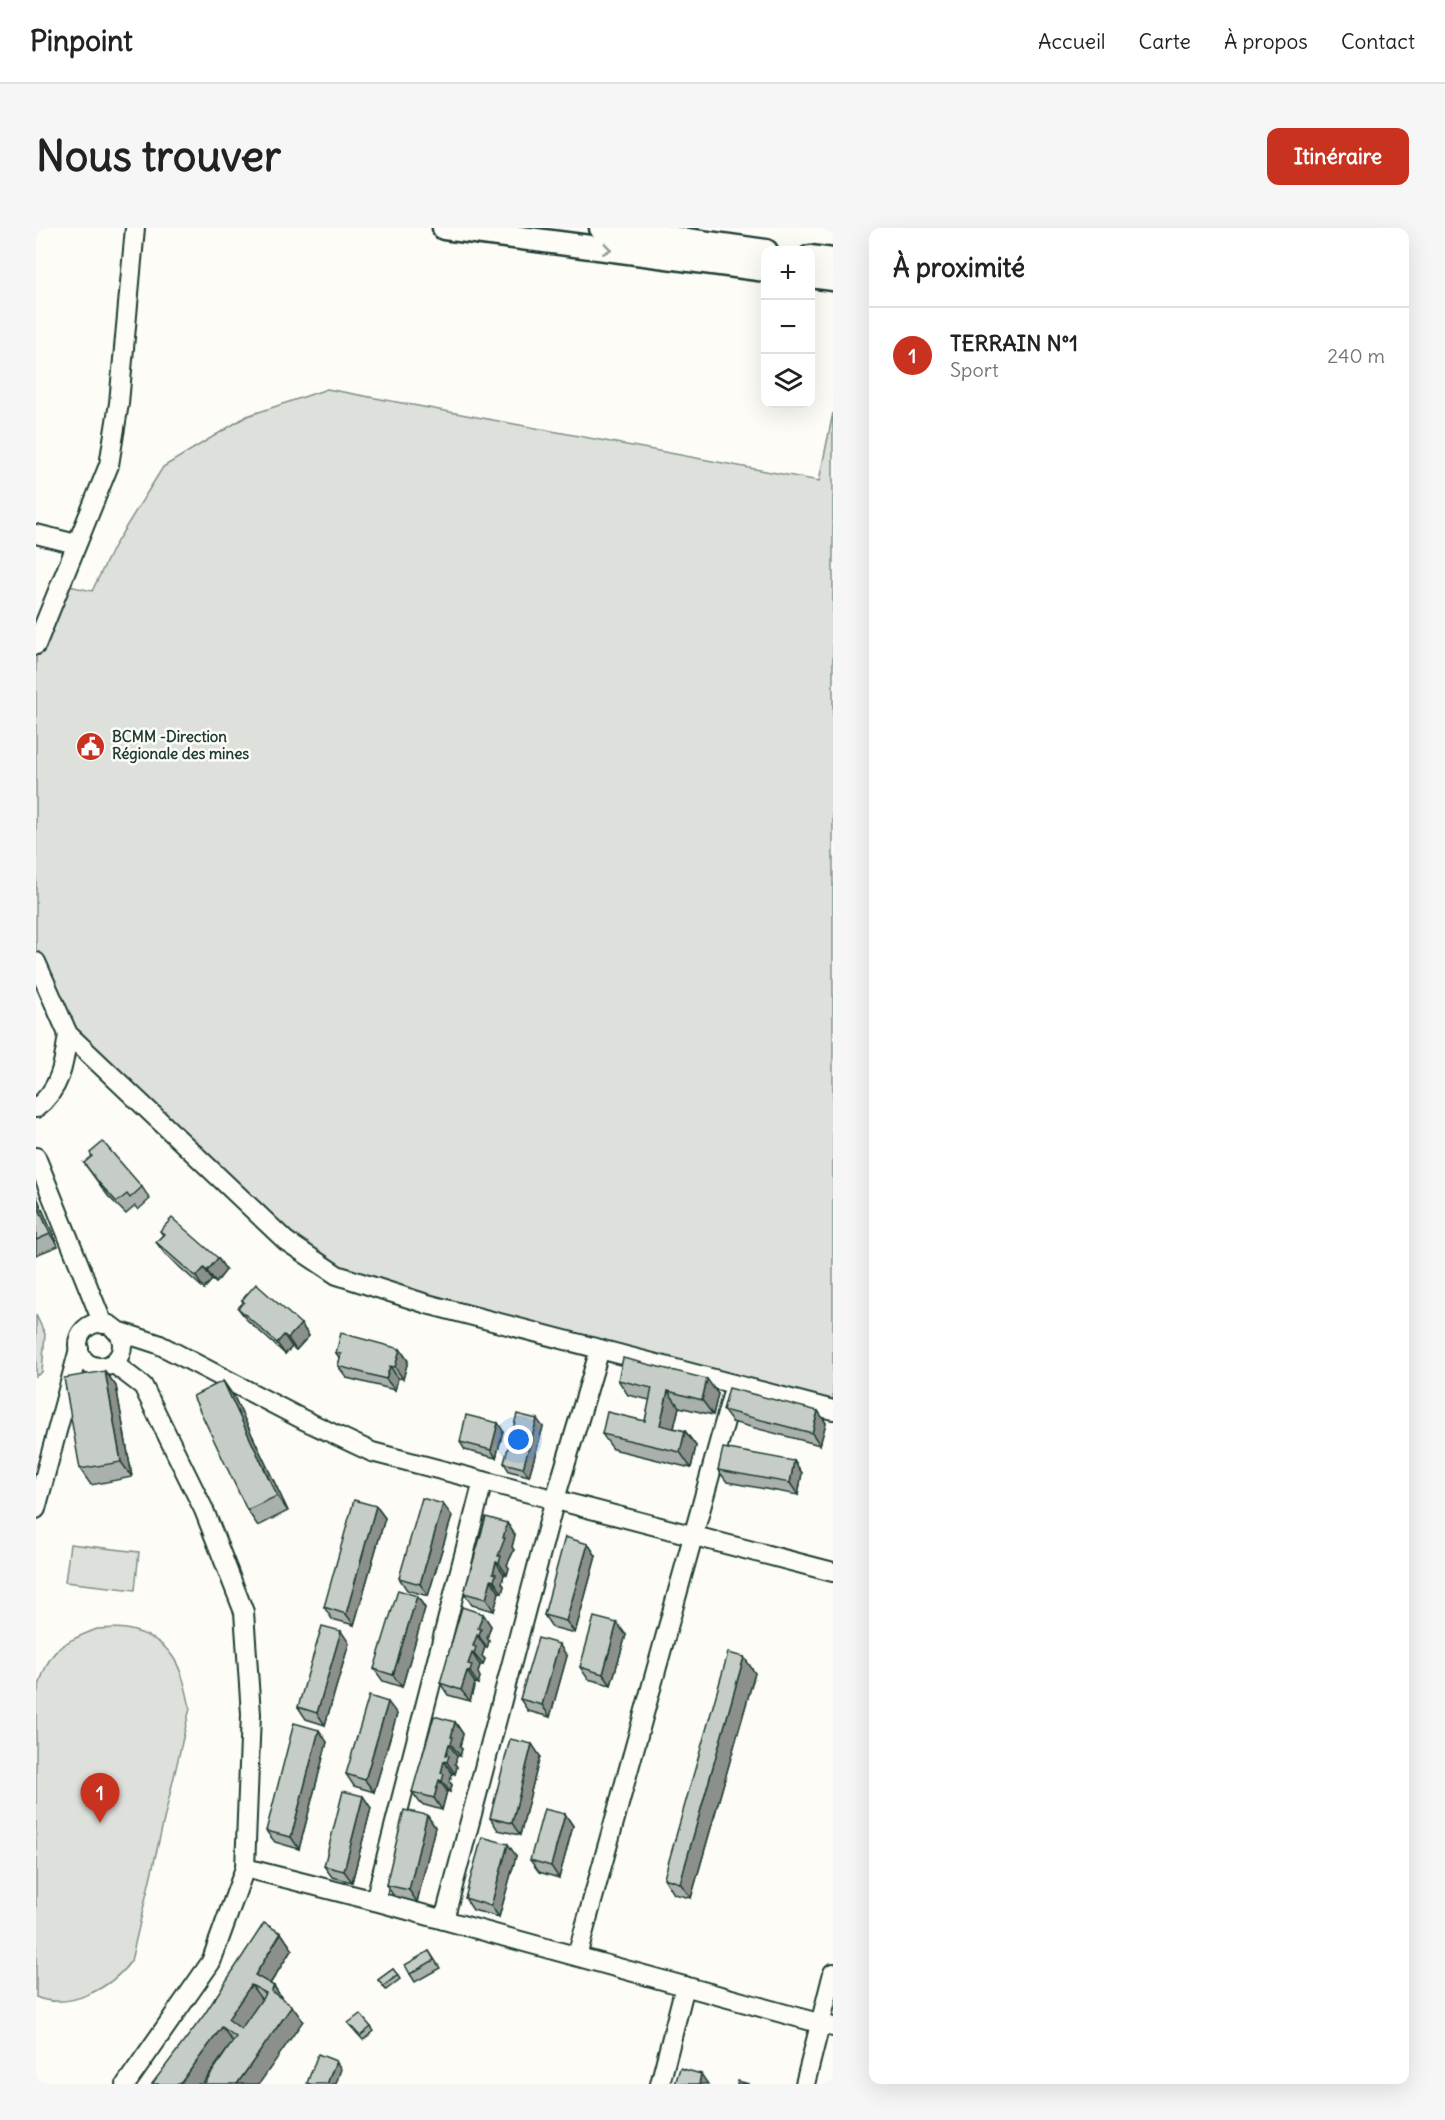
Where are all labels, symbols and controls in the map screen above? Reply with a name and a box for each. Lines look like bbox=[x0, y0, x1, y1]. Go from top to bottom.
text: Pinpoint bbox=[30, 23, 133, 59]
text: Accueil bbox=[1038, 28, 1106, 55]
text: Carte bbox=[1139, 28, 1191, 55]
text: À propos bbox=[1224, 28, 1308, 55]
text: Contact bbox=[1341, 28, 1415, 55]
button: Itinéraire bbox=[1267, 128, 1409, 185]
text: Nous trouver bbox=[36, 130, 281, 182]
one-way arrow bbox=[602, 242, 611, 254]
map controls bbox=[761, 246, 815, 408]
button: + bbox=[761, 246, 815, 300]
text: À proximité bbox=[893, 251, 1025, 284]
button: − bbox=[761, 300, 815, 354]
text: TERRAIN N°1 bbox=[950, 329, 1078, 357]
text: 1 bbox=[909, 343, 916, 368]
text: 240 m bbox=[1327, 343, 1385, 368]
button: layers bbox=[761, 354, 815, 408]
text: Sport bbox=[950, 357, 999, 382]
place label: BCMM -Direction Régionale des mines bbox=[112, 727, 249, 764]
public building icon: BCMM -Direction Régionale des mines bbox=[75, 730, 107, 762]
your location bbox=[504, 1425, 533, 1454]
pin: 1 bbox=[80, 1774, 120, 1823]

